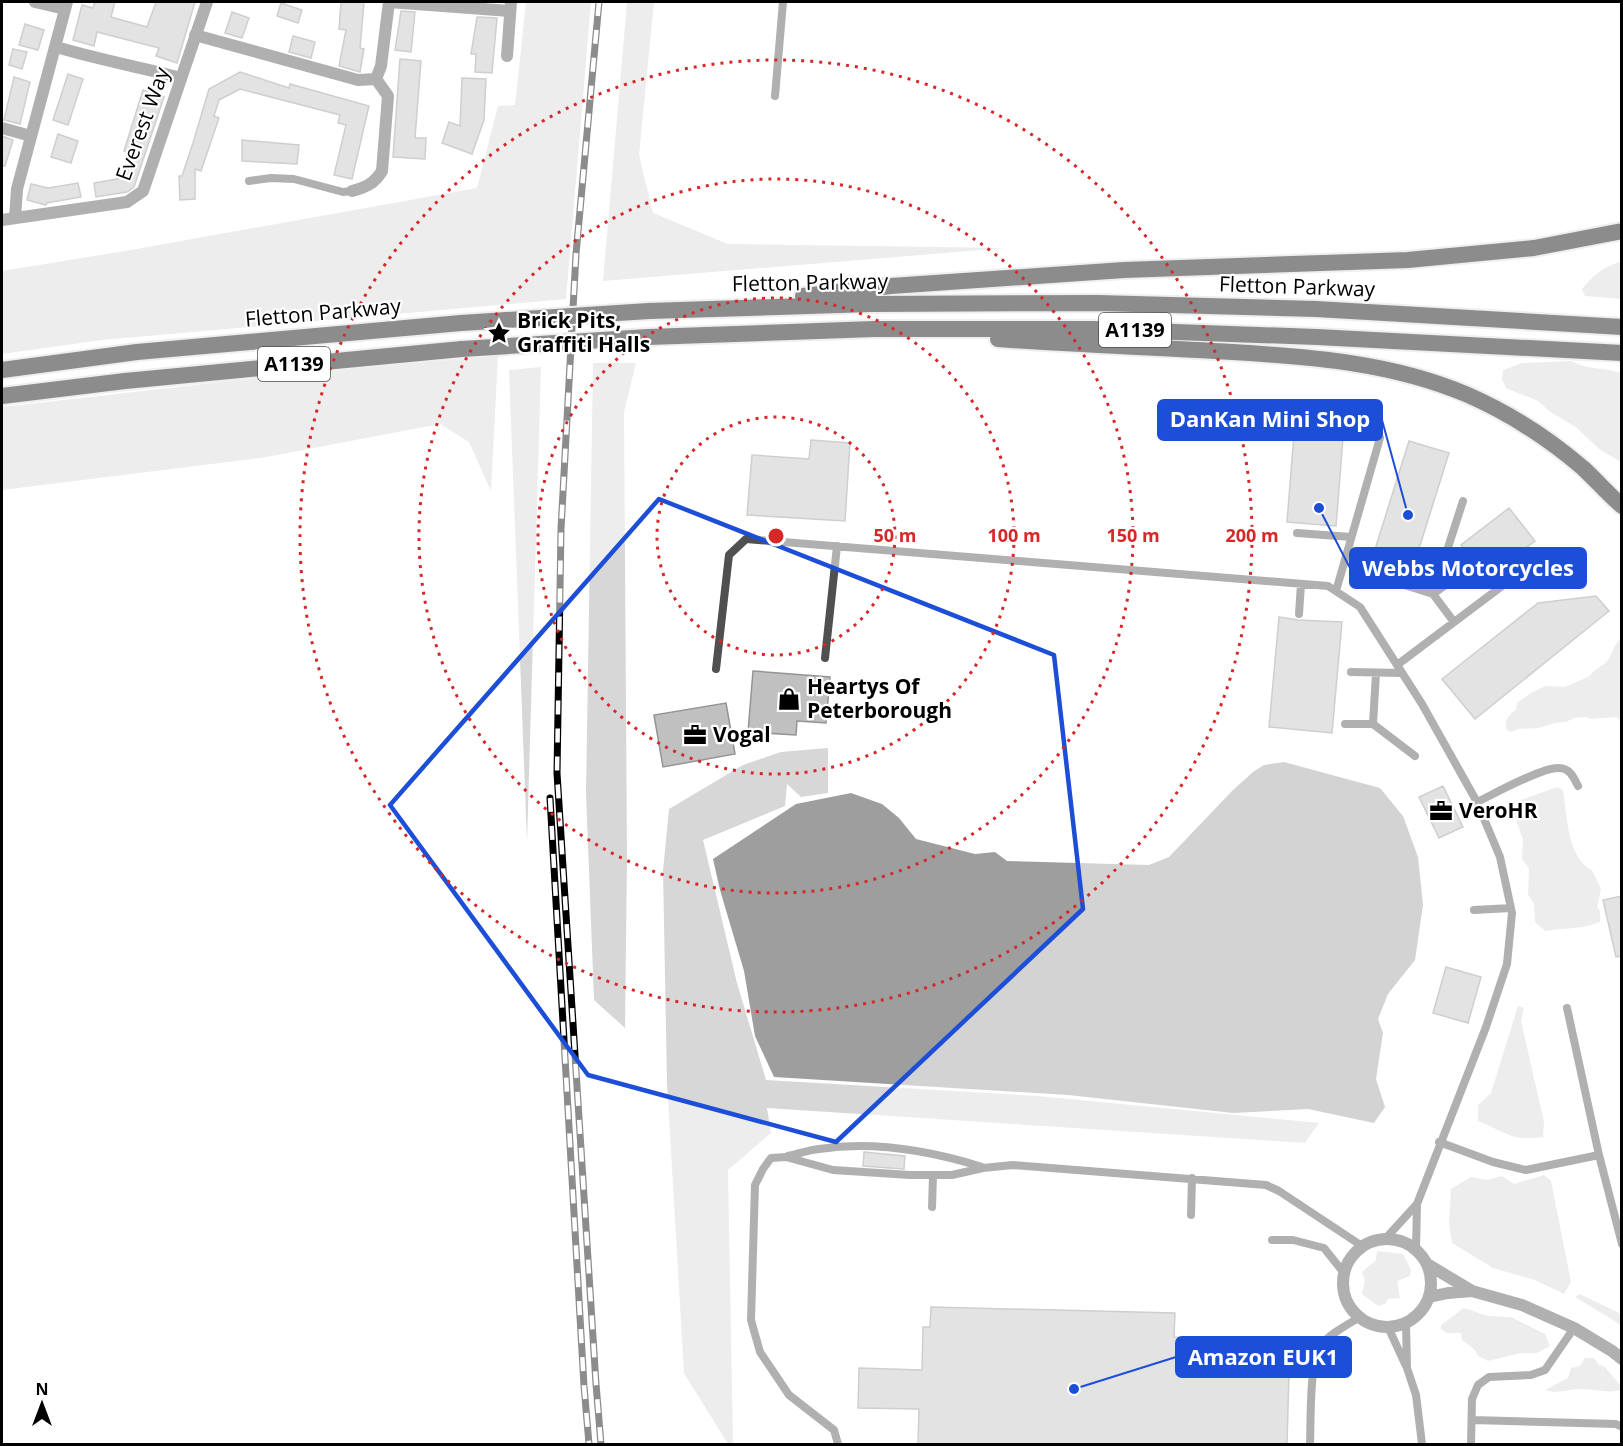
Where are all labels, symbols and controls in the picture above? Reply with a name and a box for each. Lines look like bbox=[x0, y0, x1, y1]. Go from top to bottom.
street label: Everest Way bbox=[109, 63, 176, 184]
street label: Fletton Parkway bbox=[732, 267, 889, 297]
street label: Fletton Parkway bbox=[1218, 269, 1376, 303]
street label: Fletton Parkway bbox=[244, 291, 402, 333]
place label: Brick Pits, Graffiti Halls bbox=[517, 306, 650, 358]
road number: A1139 bbox=[1099, 313, 1171, 347]
place icon: Brick Pits, Graffiti Halls bbox=[486, 320, 512, 346]
road number: A1139 bbox=[258, 347, 330, 381]
callout: DanKan Mini Shop bbox=[1158, 400, 1382, 440]
text: DanKan Mini Shop bbox=[1170, 403, 1370, 433]
text: 50 m bbox=[874, 523, 916, 547]
text: 100 m bbox=[987, 523, 1041, 547]
text: 150 m bbox=[1106, 523, 1160, 547]
text: 200 m bbox=[1225, 523, 1279, 547]
centre of rings bbox=[766, 526, 786, 546]
callout: Webbs Motorcycles bbox=[1350, 548, 1586, 588]
text: Webbs Motorcycles bbox=[1362, 552, 1574, 582]
place label: Heartys Of Peterborough bbox=[807, 672, 952, 724]
shop icon: Heartys Of Peterborough bbox=[776, 686, 802, 712]
place label: Vogal bbox=[713, 720, 771, 748]
office icon: Vogal bbox=[682, 722, 708, 748]
place label: VeroHR bbox=[1459, 796, 1538, 824]
office icon: VeroHR bbox=[1428, 798, 1454, 824]
callout: Amazon EUK1 bbox=[1176, 1337, 1351, 1377]
text: Amazon EUK1 bbox=[1188, 1341, 1338, 1371]
north arrow bbox=[12, 1374, 72, 1434]
text: N bbox=[35, 1378, 49, 1400]

